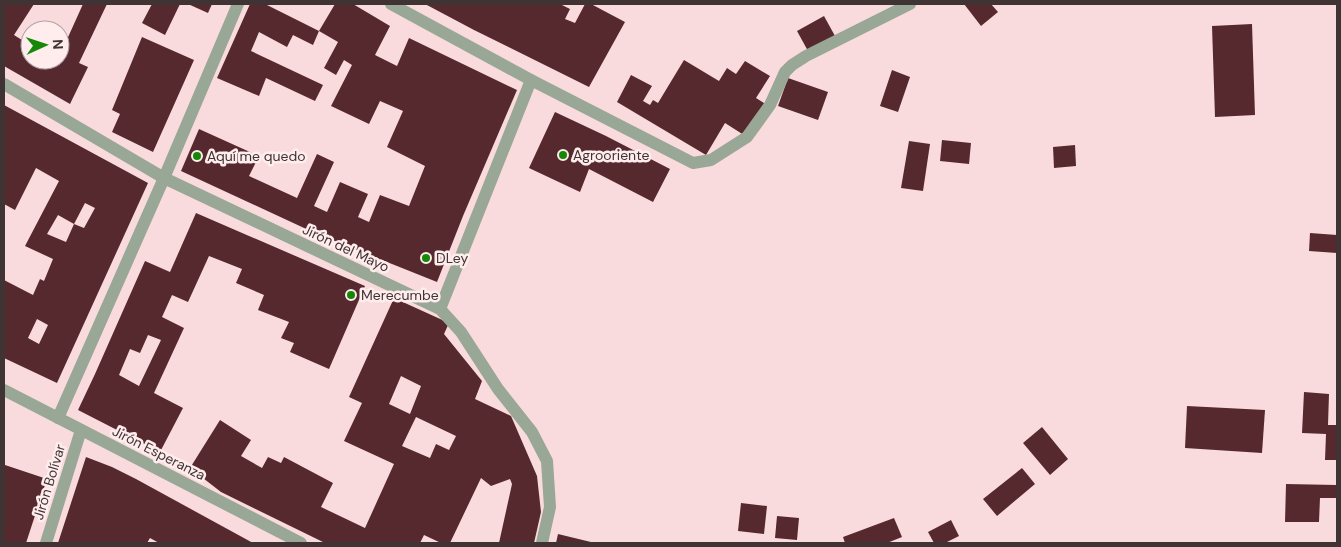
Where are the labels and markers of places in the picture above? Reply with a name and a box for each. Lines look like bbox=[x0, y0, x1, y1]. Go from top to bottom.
place label: Agrooriente bbox=[573, 146, 649, 164]
place label: Aquí me quedo bbox=[207, 147, 306, 165]
marker: Agrooriente bbox=[557, 149, 569, 161]
marker: Aquí me quedo bbox=[191, 150, 203, 162]
place label: DLey bbox=[436, 249, 468, 267]
marker: DLey bbox=[420, 252, 432, 264]
place label: Merecumbe bbox=[361, 286, 439, 304]
marker: Merecumbe bbox=[345, 289, 357, 301]

